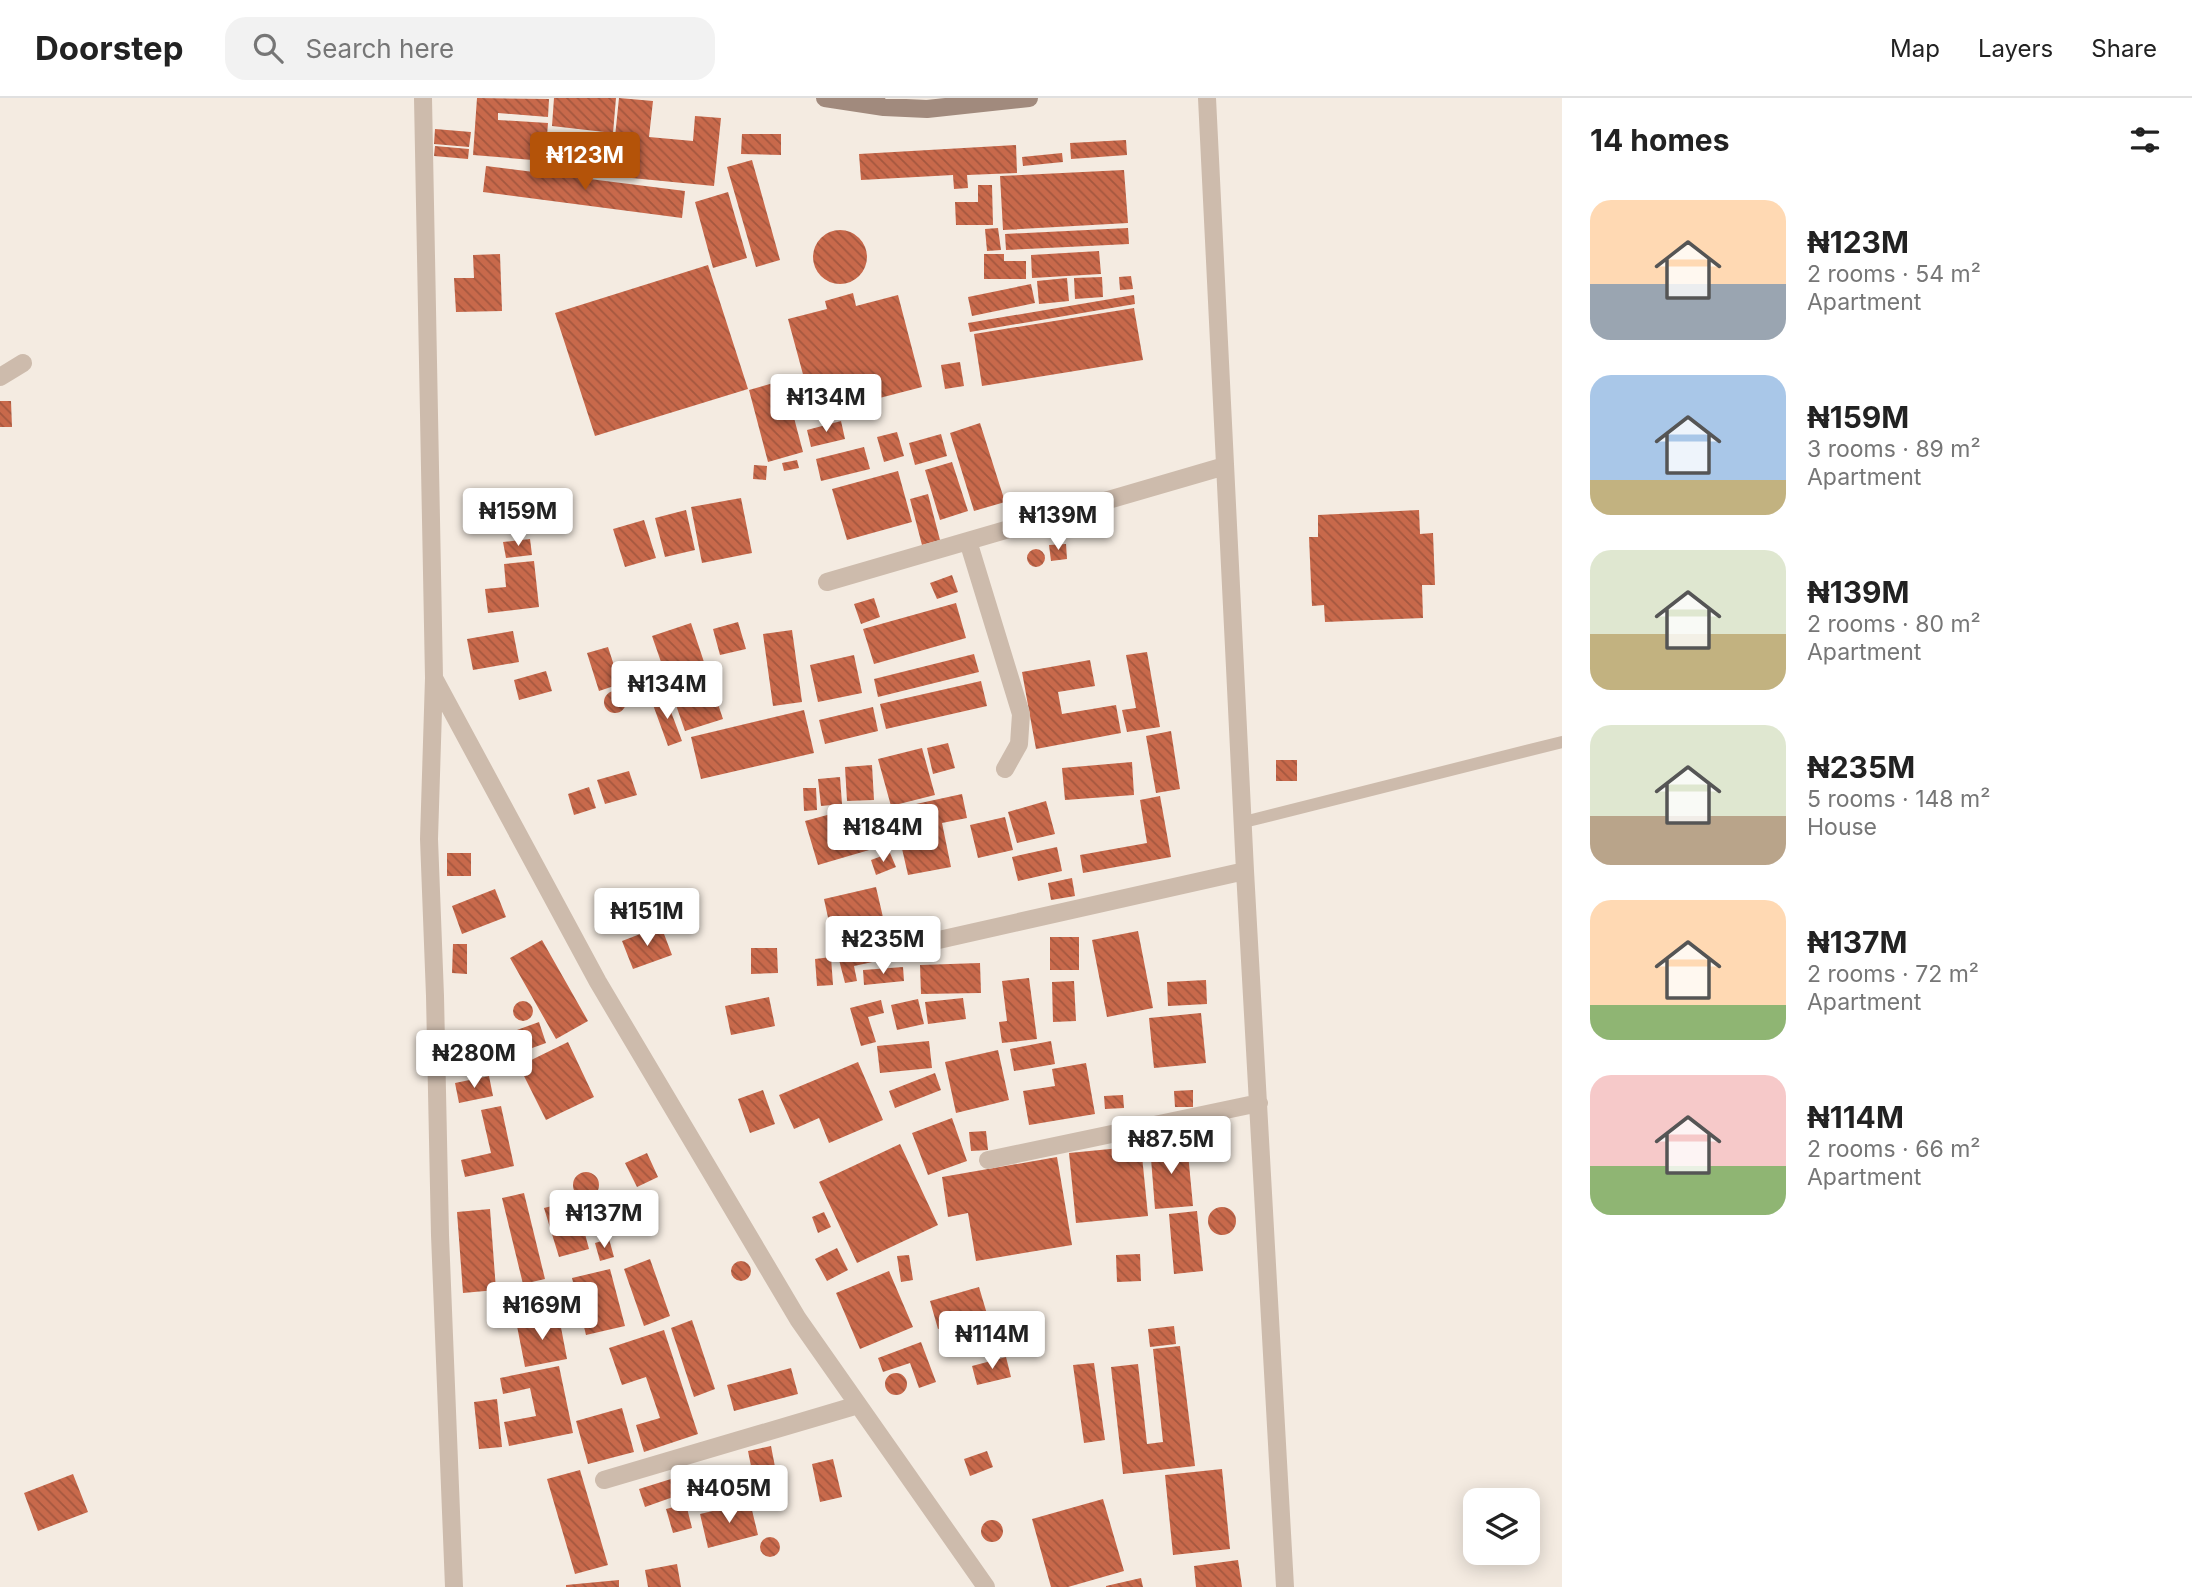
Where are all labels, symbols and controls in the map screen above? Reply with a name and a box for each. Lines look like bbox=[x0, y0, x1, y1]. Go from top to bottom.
search box bbox=[225, 17, 715, 80]
text: Doorstep bbox=[35, 28, 183, 68]
icon: search bbox=[249, 29, 287, 67]
text: Search here bbox=[305, 33, 454, 64]
text: Map bbox=[1890, 34, 1940, 63]
text: Layers bbox=[1978, 34, 2053, 63]
text: Share bbox=[2091, 34, 2157, 63]
icon: filters bbox=[2126, 121, 2164, 159]
text: 14 homes bbox=[1590, 122, 1729, 158]
pin: ₦123M bbox=[536, 132, 634, 192]
text: ₦123M bbox=[546, 141, 624, 169]
text: ₦123M bbox=[1807, 224, 1909, 260]
icon: home bbox=[1646, 228, 1730, 312]
text: 2 rooms · 54 m² bbox=[1807, 260, 1981, 288]
text: Apartment bbox=[1807, 288, 1921, 316]
pin: ₦134M bbox=[777, 374, 875, 434]
text: ₦134M bbox=[786, 383, 866, 411]
text: ₦159M bbox=[1807, 399, 1909, 435]
icon: home bbox=[1646, 403, 1730, 487]
text: 3 rooms · 89 m² bbox=[1807, 435, 1981, 463]
text: Apartment bbox=[1807, 463, 1921, 491]
pin: ₦159M bbox=[469, 489, 567, 548]
pin: ₦139M bbox=[1009, 492, 1107, 552]
text: ₦159M bbox=[479, 497, 557, 525]
text: ₦139M bbox=[1019, 501, 1097, 529]
text: ₦139M bbox=[1807, 574, 1909, 610]
icon: home bbox=[1646, 578, 1730, 662]
text: 2 rooms · 80 m² bbox=[1807, 610, 1981, 638]
text: Apartment bbox=[1807, 638, 1921, 666]
pin: ₦134M bbox=[618, 662, 716, 721]
text: ₦134M bbox=[627, 670, 707, 698]
text: ₦235M bbox=[1807, 749, 1915, 785]
icon: home bbox=[1646, 753, 1730, 837]
text: 5 rooms · 148 m² bbox=[1807, 785, 1990, 813]
pin: ₦184M bbox=[834, 804, 932, 864]
text: ₦184M bbox=[843, 813, 923, 841]
text: House bbox=[1807, 813, 1877, 841]
pin: ₦151M bbox=[598, 888, 696, 948]
text: ₦151M bbox=[610, 897, 684, 925]
pin: ₦235M bbox=[834, 916, 932, 976]
text: ₦137M bbox=[1807, 924, 1907, 960]
text: ₦235M bbox=[842, 925, 924, 953]
icon: home bbox=[1646, 928, 1730, 1012]
text: 2 rooms · 72 m² bbox=[1807, 960, 1979, 988]
text: Apartment bbox=[1807, 988, 1921, 1016]
pin: ₦280M bbox=[425, 1030, 523, 1090]
text: ₦280M bbox=[432, 1039, 516, 1067]
text: ₦114M bbox=[1807, 1099, 1904, 1135]
icon: home bbox=[1646, 1103, 1730, 1187]
pin: ₦87.5M bbox=[1114, 1116, 1228, 1176]
text: ₦87.5M bbox=[1128, 1125, 1214, 1153]
text: 2 rooms · 66 m² bbox=[1807, 1135, 1981, 1163]
text: Apartment bbox=[1807, 1163, 1921, 1191]
pin: ₦137M bbox=[555, 1190, 653, 1250]
text: ₦137M bbox=[566, 1199, 643, 1227]
pin: ₦169M bbox=[493, 1282, 591, 1342]
text: ₦169M bbox=[503, 1291, 581, 1319]
pin: ₦114M bbox=[943, 1312, 1041, 1371]
text: ₦114M bbox=[955, 1320, 1029, 1348]
pin: ₦405M bbox=[680, 1466, 778, 1525]
text: ₦405M bbox=[687, 1474, 771, 1502]
map controls bbox=[1463, 1488, 1540, 1565]
button: layers bbox=[1463, 1488, 1540, 1565]

